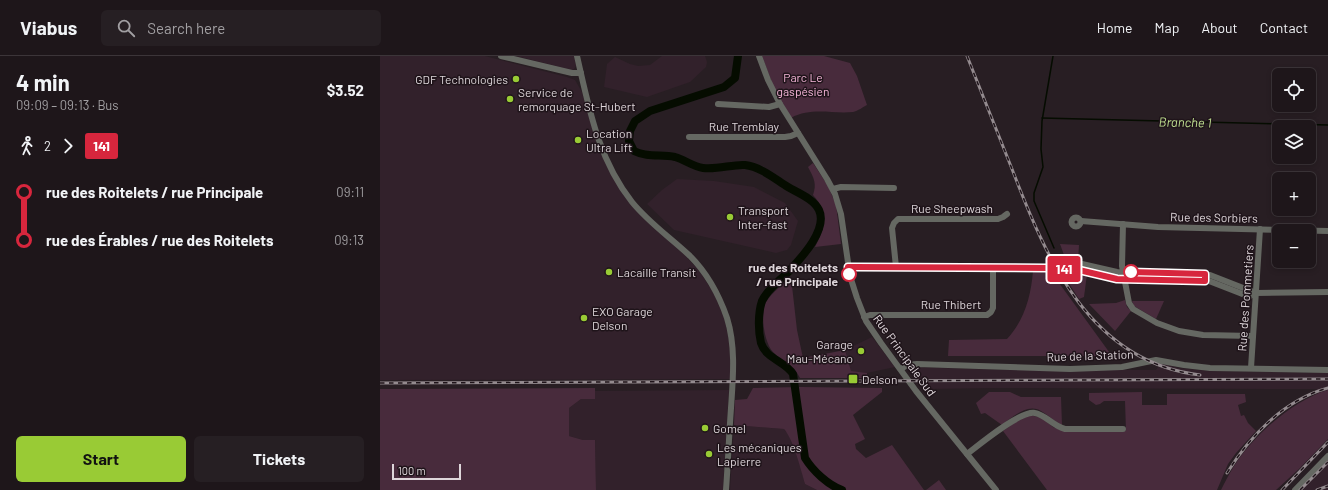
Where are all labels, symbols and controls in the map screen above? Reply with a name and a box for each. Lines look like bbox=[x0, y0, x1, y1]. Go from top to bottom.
search box bbox=[101, 10, 381, 46]
text: Viabus bbox=[20, 16, 77, 39]
icon: search bbox=[115, 17, 137, 39]
text: Search here bbox=[147, 19, 225, 37]
text: Home bbox=[1097, 19, 1133, 36]
text: Map bbox=[1155, 19, 1179, 36]
text: About bbox=[1201, 19, 1238, 36]
text: Contact bbox=[1260, 19, 1308, 36]
map controls bbox=[1272, 68, 1316, 268]
button: locate bbox=[1272, 68, 1316, 112]
text: 4 min bbox=[16, 69, 70, 95]
park label: Parc Le gaspésien bbox=[777, 70, 829, 98]
place label: GDF Technologies bbox=[415, 72, 508, 86]
marker: GDF Technologies bbox=[511, 74, 521, 84]
text: $3.52 bbox=[327, 81, 364, 99]
place label: Service de remorquage St-Hubert bbox=[518, 85, 636, 113]
marker: Service de remorquage St-Hubert bbox=[505, 94, 515, 104]
text: 09:09 – 09:13 · Bus bbox=[16, 97, 119, 113]
water label: Branche 1 bbox=[1158, 114, 1212, 130]
street label: Rue Tremblay bbox=[709, 119, 780, 133]
button: layers bbox=[1272, 120, 1316, 164]
place label: Location Ultra Lift bbox=[586, 126, 632, 154]
icon: walk bbox=[16, 135, 38, 157]
icon: forward bbox=[57, 135, 79, 157]
marker: Location Ultra Lift bbox=[573, 135, 583, 145]
text: 141 bbox=[93, 137, 110, 154]
text: 2 bbox=[44, 138, 51, 154]
button: + bbox=[1272, 172, 1316, 216]
text: rue des Roitelets / rue Principale bbox=[46, 183, 263, 201]
text: 09:11 bbox=[336, 184, 364, 200]
street label: Rue Sheepwash bbox=[911, 201, 993, 215]
place label: Transport Inter-fast bbox=[738, 203, 789, 231]
street label: Rue des Sorbiers bbox=[1170, 209, 1258, 225]
marker: Transport Inter-fast bbox=[725, 212, 735, 222]
button: − bbox=[1272, 224, 1316, 268]
text: rue des Érables / rue des Roitelets bbox=[46, 231, 274, 249]
text: 09:13 bbox=[334, 232, 364, 248]
street label: Rue des Pommetiers bbox=[1234, 244, 1256, 352]
line badge: 141 bbox=[1041, 256, 1087, 282]
place label: rue des Roitelets / rue Principale bbox=[748, 260, 838, 288]
text: 141 bbox=[1055, 260, 1073, 277]
unlabelled marker bbox=[1123, 264, 1139, 280]
place label: Lacaille Transit bbox=[617, 265, 696, 279]
marker: rue des Roitelets / rue Principale bbox=[841, 266, 857, 282]
marker: Lacaille Transit bbox=[604, 267, 614, 277]
street label: Rue Thibert bbox=[921, 297, 981, 311]
place label: EXO Garage Delson bbox=[592, 304, 653, 332]
street label: Rue Principale Sud bbox=[871, 312, 939, 398]
marker: EXO Garage Delson bbox=[579, 313, 589, 323]
place label: Garage Mau-Mécano bbox=[787, 337, 853, 365]
marker: Garage Mau-Mécano bbox=[856, 346, 866, 356]
street label: Rue de la Station bbox=[1046, 346, 1134, 364]
place label: Delson bbox=[862, 372, 897, 386]
marker: Delson bbox=[847, 373, 859, 385]
place label: Gomel bbox=[713, 421, 746, 435]
marker: Gomel bbox=[700, 423, 710, 433]
button: Start bbox=[16, 436, 186, 482]
button: Tickets bbox=[194, 436, 364, 482]
place label: Les mécaniques Lapierre bbox=[717, 440, 802, 468]
marker: Les mécaniques Lapierre bbox=[704, 449, 714, 459]
scale bar bbox=[392, 462, 461, 481]
text: 100 m bbox=[398, 464, 426, 477]

